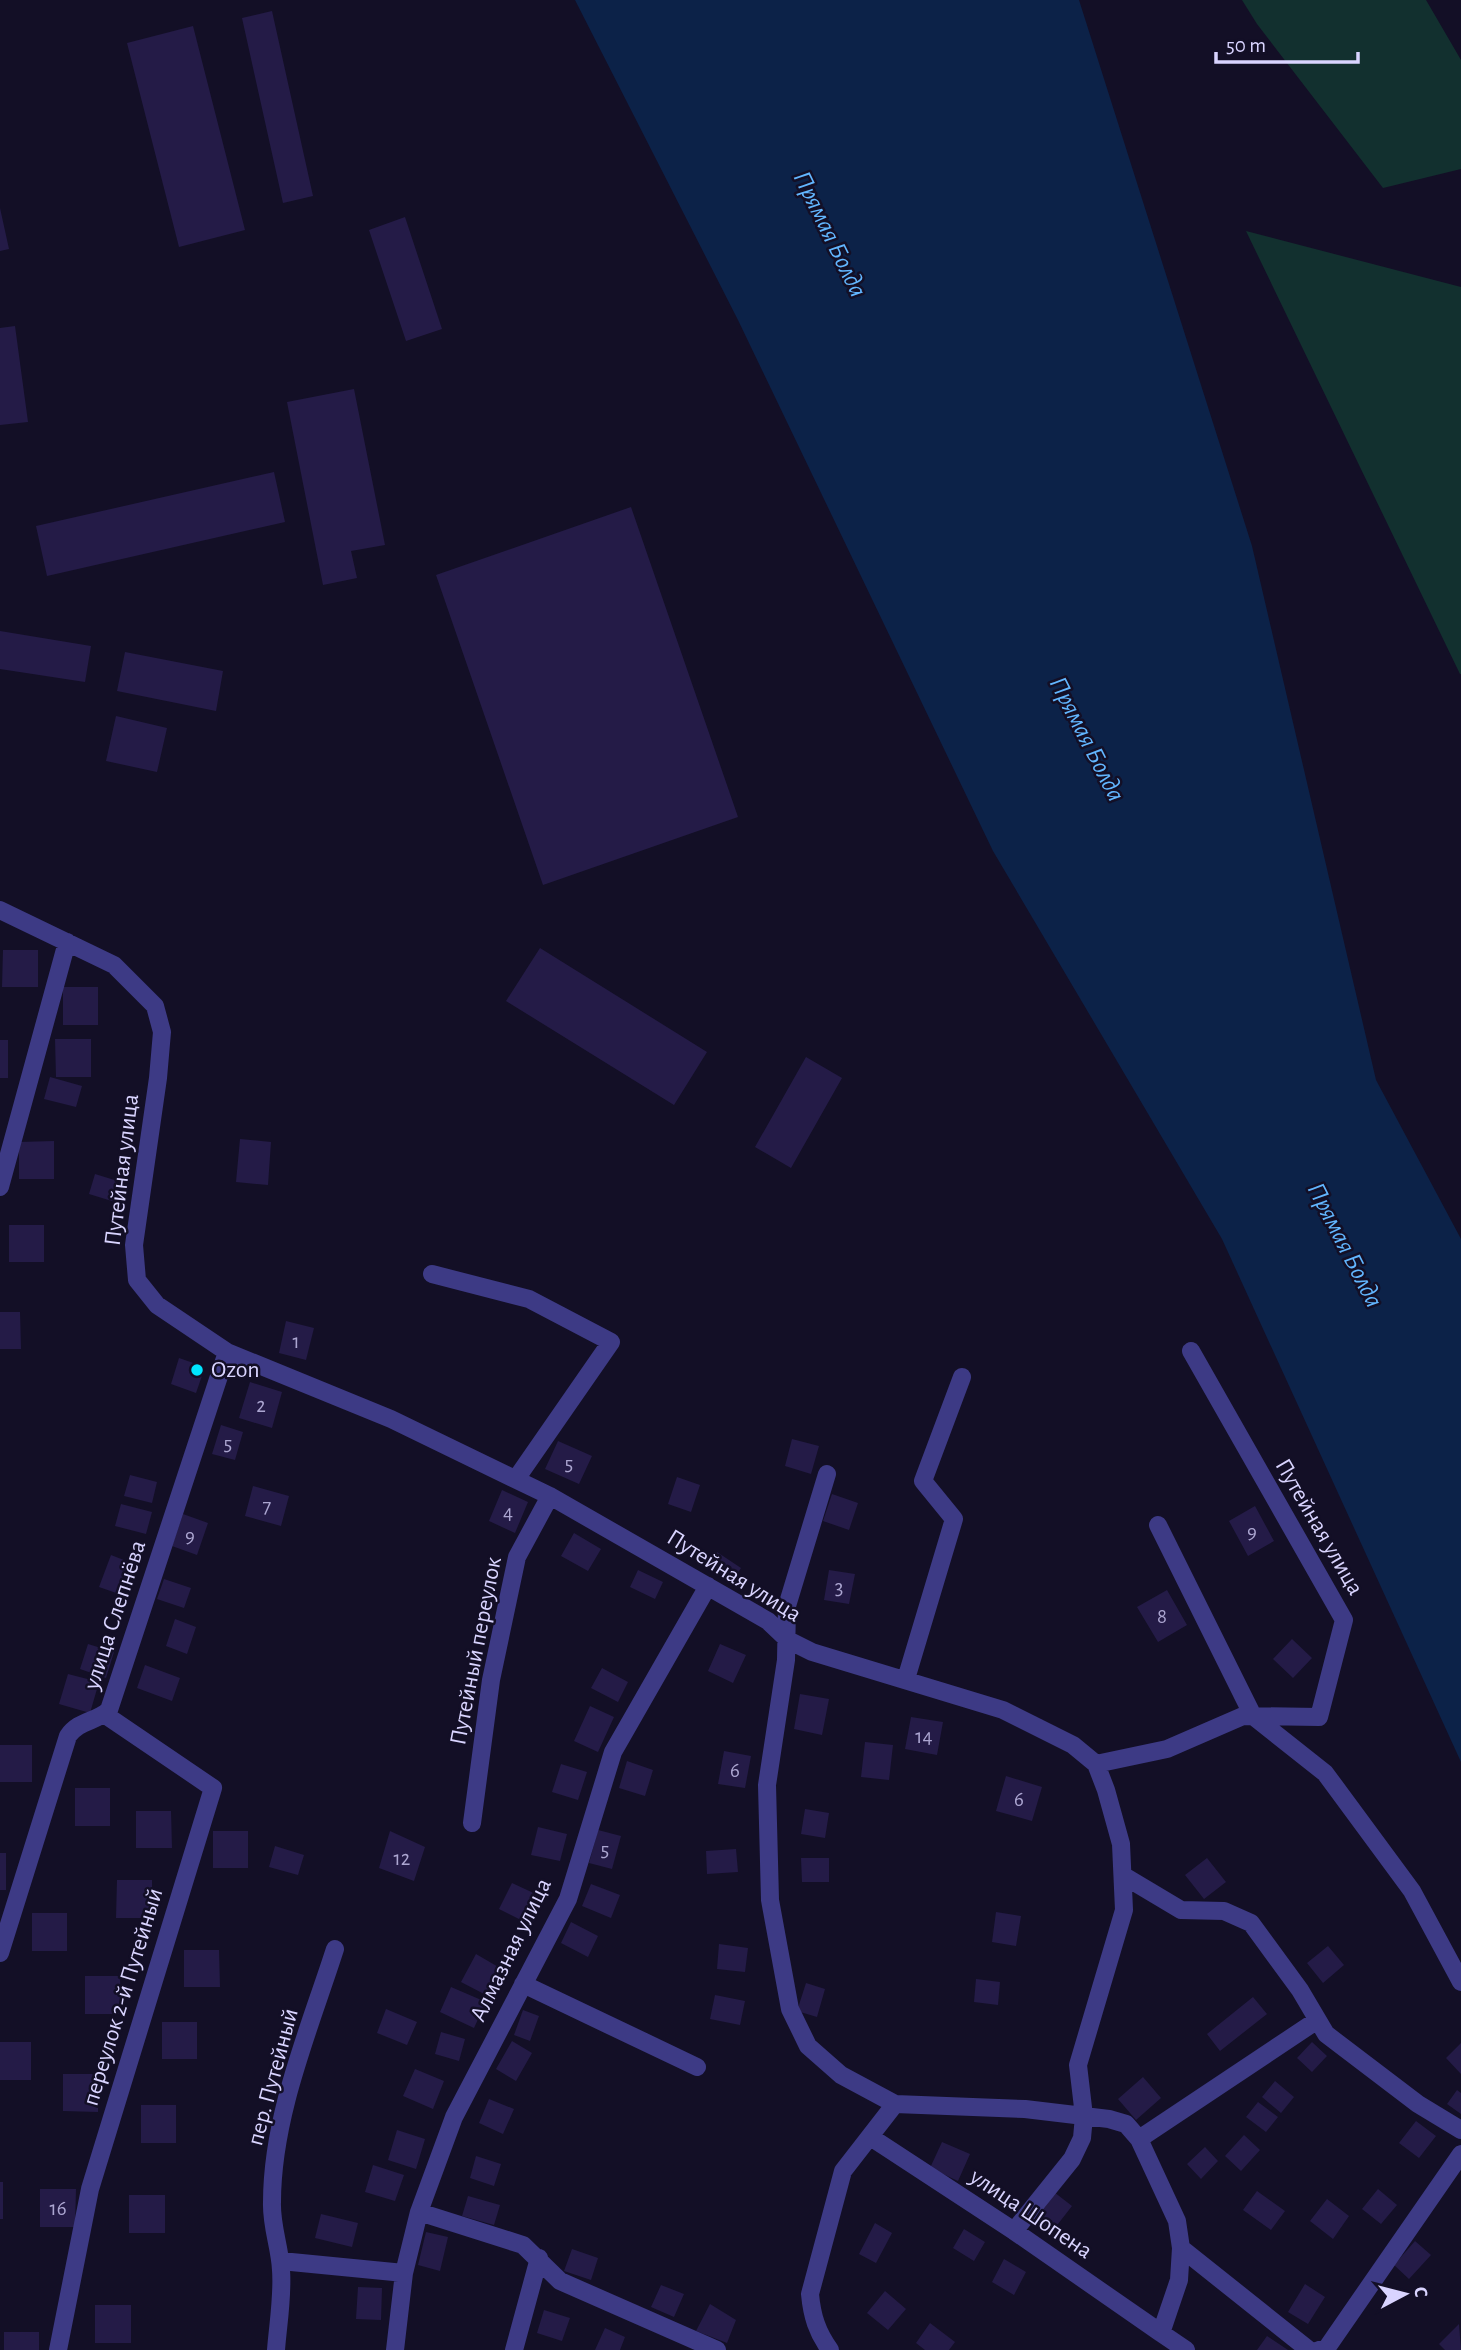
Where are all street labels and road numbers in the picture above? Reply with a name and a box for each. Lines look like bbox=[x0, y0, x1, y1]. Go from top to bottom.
street label: Путейная улица bbox=[101, 1093, 143, 1247]
street label: Путейная улица bbox=[1270, 1455, 1368, 1599]
street label: Путейная улица bbox=[663, 1525, 805, 1627]
street label: улица Слепнёва bbox=[79, 1538, 150, 1693]
street label: Путейный переулок bbox=[446, 1555, 506, 1747]
street label: Алмазная улица bbox=[466, 1875, 556, 2025]
street label: переулок 2-й Путейный bbox=[78, 1885, 168, 2109]
street label: пер. Путейный bbox=[243, 2006, 303, 2148]
street label: улица Шопена bbox=[965, 2164, 1096, 2264]

